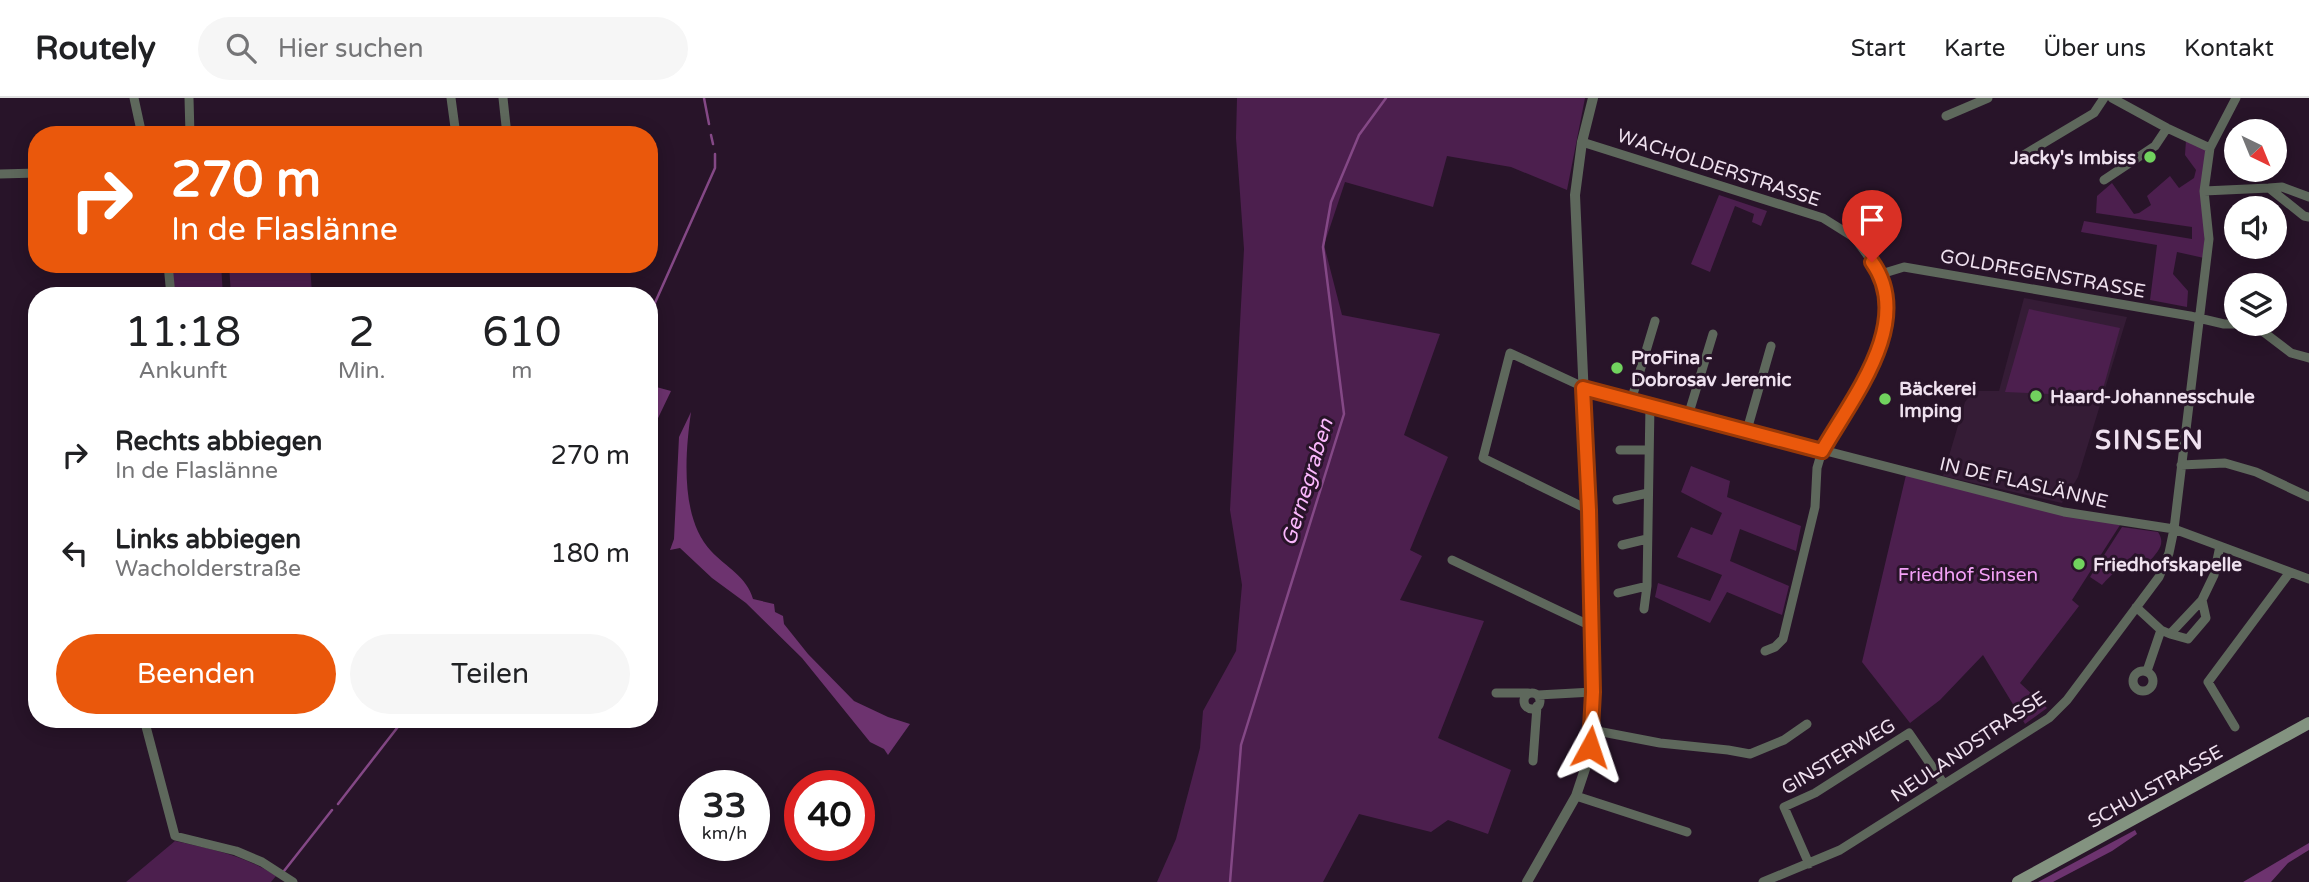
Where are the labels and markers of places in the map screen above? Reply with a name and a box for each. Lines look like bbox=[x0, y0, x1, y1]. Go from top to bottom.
place label: Jacky's Imbiss bbox=[2009, 147, 2136, 170]
marker: Jacky's Imbiss bbox=[2142, 149, 2158, 165]
pin bbox=[1842, 190, 1902, 262]
place label: ProFina - Dobrosav Jeremic bbox=[1631, 347, 1791, 391]
marker: ProFina - Dobrosav Jeremic bbox=[1609, 360, 1625, 376]
place label: Bäckerei Imping bbox=[1899, 378, 1976, 423]
place label: Haard-Johannesschule bbox=[2050, 386, 2255, 408]
marker: Haard-Johannesschule bbox=[2028, 388, 2044, 404]
marker: Bäckerei Imping bbox=[1877, 391, 1893, 407]
place label: Friedhofskapelle bbox=[2093, 554, 2242, 577]
marker: Friedhofskapelle bbox=[2071, 556, 2087, 572]

